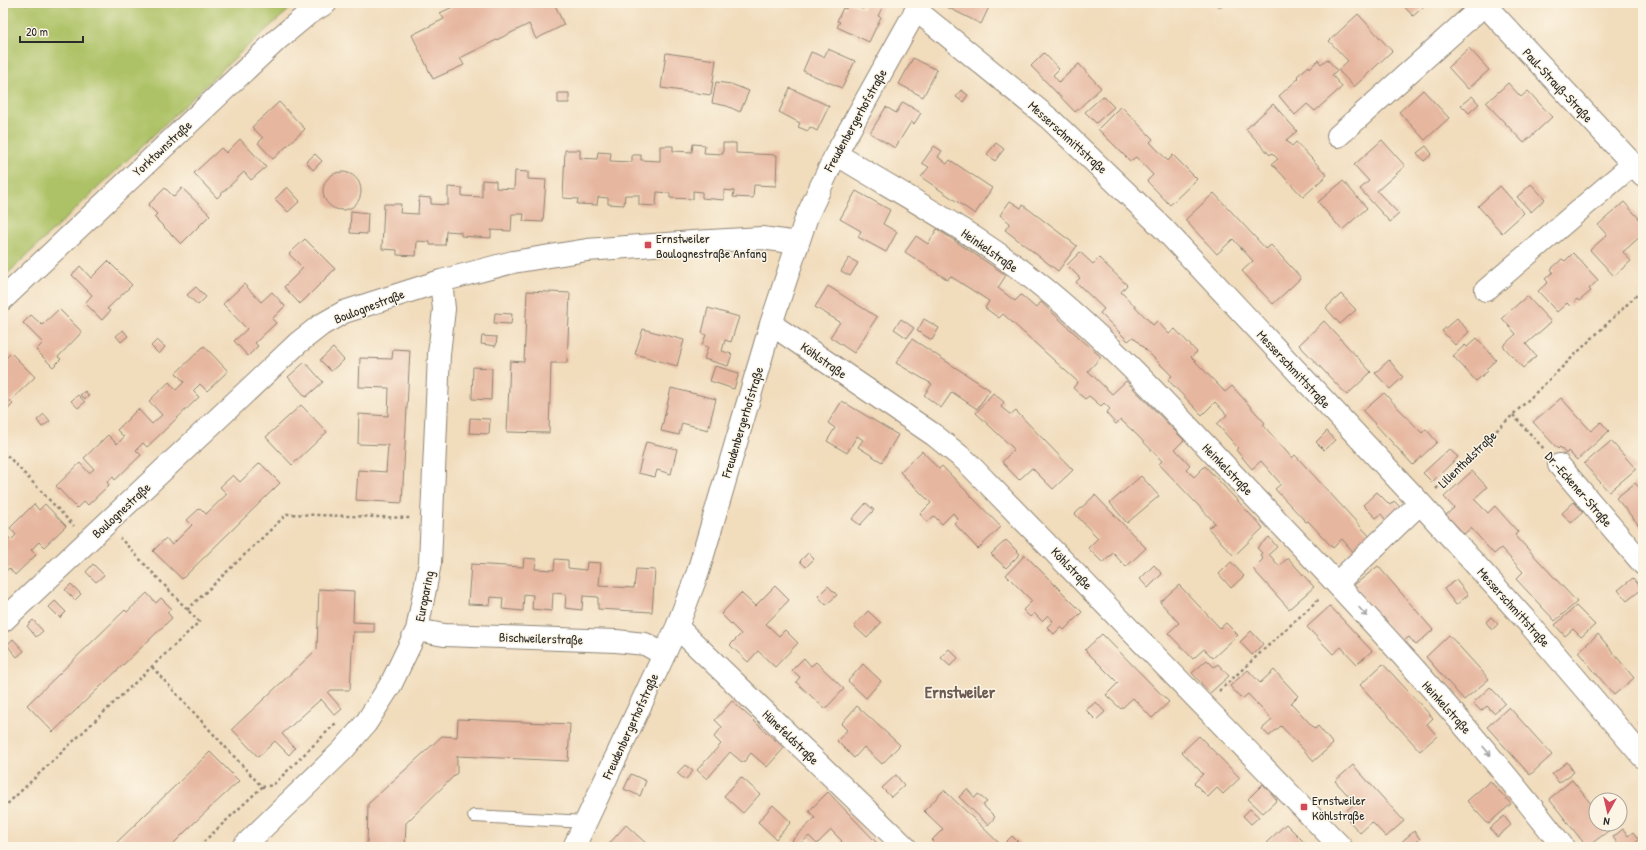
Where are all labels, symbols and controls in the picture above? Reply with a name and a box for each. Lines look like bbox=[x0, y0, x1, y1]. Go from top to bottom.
scale bar bbox=[20, 18, 83, 44]
text: 20 m bbox=[26, 23, 48, 40]
street label: Paul-Strauß-Straße bbox=[1519, 44, 1597, 126]
street label: Freudenbergerhofstraße bbox=[819, 65, 891, 175]
street label: Messerschmittstraße bbox=[1024, 97, 1112, 177]
street label: Yorktownstraße bbox=[129, 116, 195, 180]
street label: Heinkelstraße bbox=[958, 224, 1022, 276]
place label: Ernstweiler Boulognestraße Anfang bbox=[656, 229, 767, 262]
marker: Ernstweiler Boulognestraße Anfang bbox=[643, 240, 653, 250]
street label: Boulognestraße bbox=[331, 284, 407, 328]
street label: Messerschmittstraße bbox=[1253, 326, 1335, 412]
street label: Köhlstraße bbox=[797, 338, 851, 382]
street label: Freudenbergerhofstraße bbox=[716, 364, 767, 481]
street label: Lilienthalstraße bbox=[1434, 426, 1500, 492]
street label: Heinkelstraße bbox=[1199, 439, 1257, 499]
street label: Dr.-Eckener-Straße bbox=[1541, 447, 1617, 531]
street label: Boulognestraße bbox=[88, 478, 154, 542]
street label: Köhlstraße bbox=[1047, 543, 1097, 593]
street label: Messerschmittstraße bbox=[1474, 563, 1554, 651]
street label: Europaring bbox=[410, 569, 438, 623]
one-way arrow bbox=[1358, 607, 1367, 617]
street label: Bischweilerstraße bbox=[499, 628, 583, 648]
street label: Freudenbergerhofstraße bbox=[597, 670, 662, 783]
street label: Heinkelstraße bbox=[1418, 677, 1476, 737]
district label: Ernstweiler bbox=[925, 680, 996, 703]
street label: Hünefeldstraße bbox=[759, 705, 823, 769]
one-way arrow bbox=[1482, 746, 1491, 757]
place label: Ernstweiler Köhlstraße bbox=[1312, 791, 1366, 824]
north arrow bbox=[1588, 792, 1628, 832]
marker: Ernstweiler Köhlstraße bbox=[1299, 802, 1309, 812]
text: N bbox=[1603, 815, 1610, 829]

